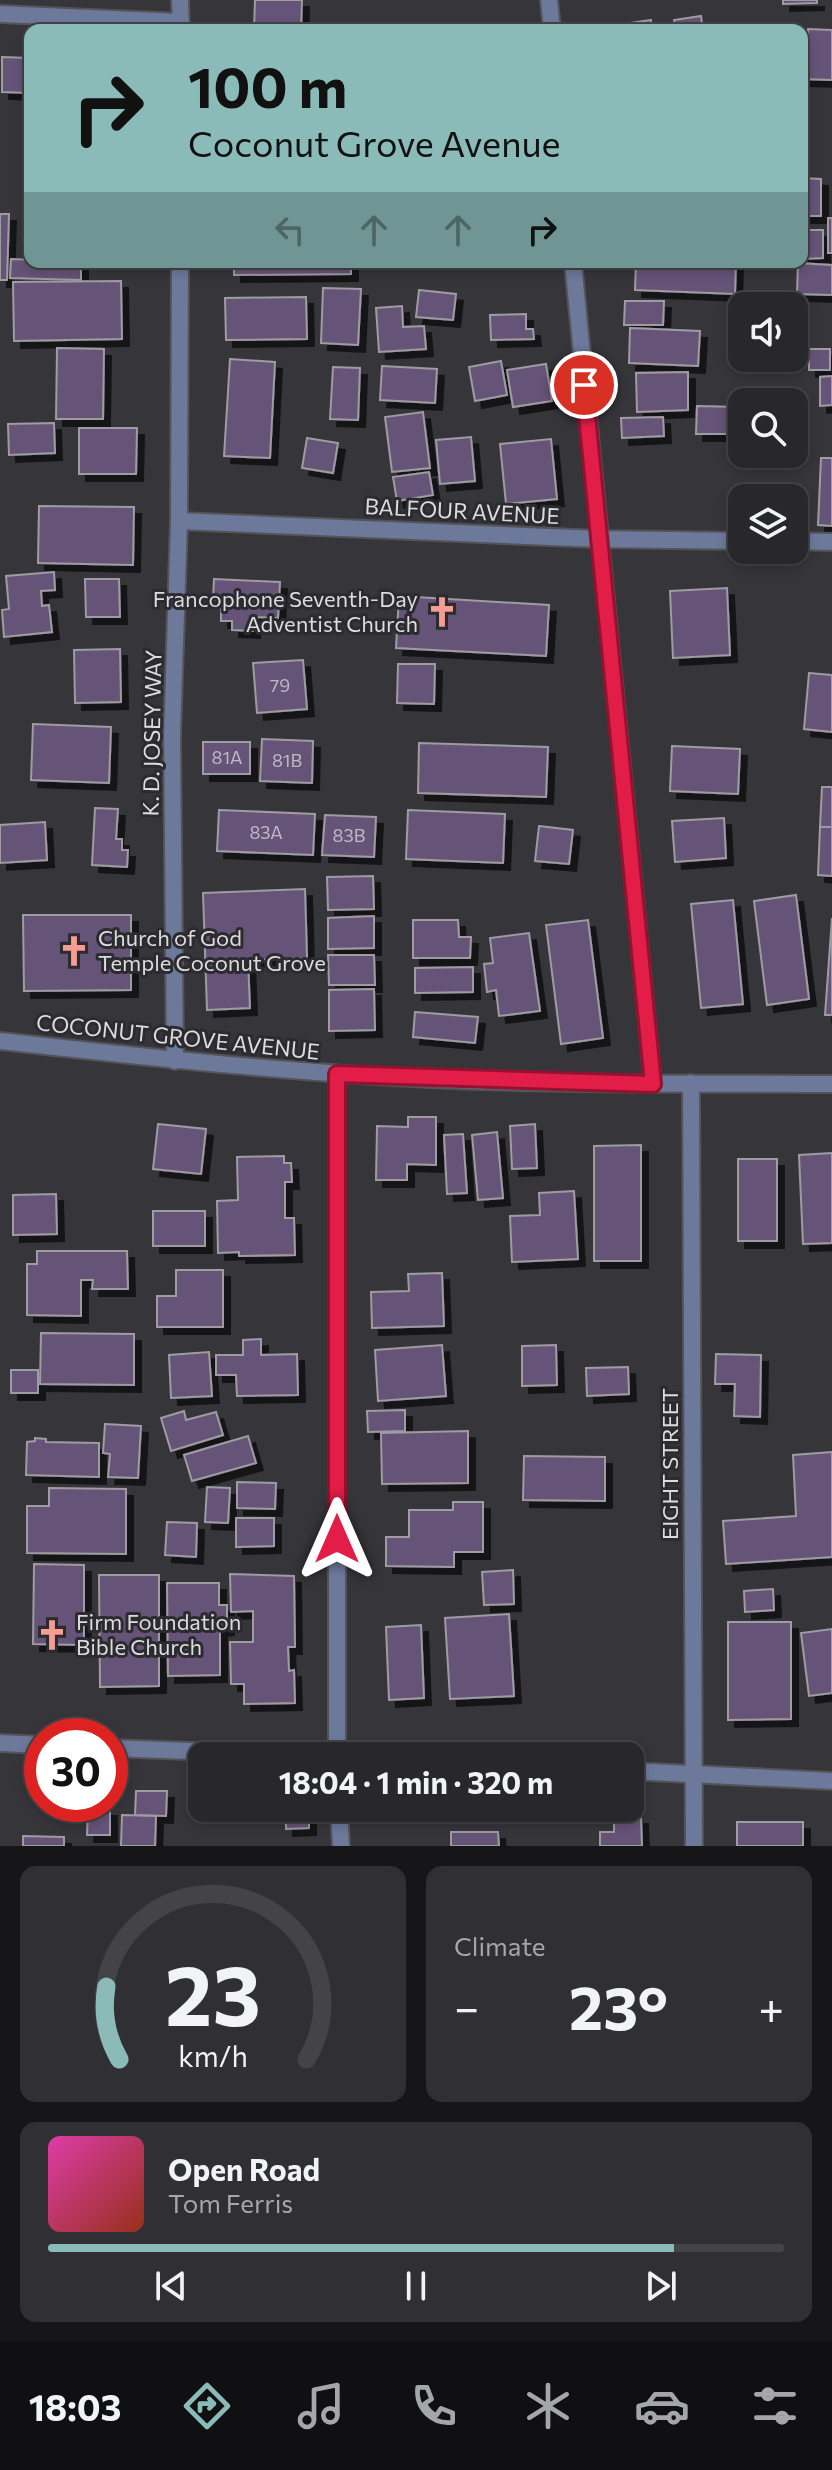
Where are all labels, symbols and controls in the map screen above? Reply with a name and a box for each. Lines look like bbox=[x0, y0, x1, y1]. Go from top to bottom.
text: 100 m bbox=[188, 51, 347, 120]
icon: right bbox=[56, 56, 160, 160]
text: Coconut Grove Avenue bbox=[188, 120, 561, 164]
icon: left bbox=[268, 208, 312, 252]
icon: ahead bbox=[352, 208, 396, 252]
icon: ahead bbox=[436, 208, 480, 252]
icon: right bbox=[520, 208, 564, 252]
map controls bbox=[728, 292, 808, 564]
button: sound bbox=[728, 292, 808, 372]
pin bbox=[550, 351, 618, 419]
icon: arrive bbox=[562, 363, 606, 407]
button: search bbox=[728, 388, 808, 468]
button: layers bbox=[728, 484, 808, 564]
street label: BALFOUR AVENUE bbox=[364, 492, 560, 529]
place label: Francophone Seventh-Day Adventist Church bbox=[153, 585, 418, 637]
church icon: Francophone Seventh-Day Adventist Church bbox=[425, 595, 459, 629]
street label: K. D. JOSEY WAY bbox=[137, 650, 166, 816]
house number: 79 bbox=[270, 674, 290, 696]
house number: 81A bbox=[211, 746, 243, 768]
house number: 81B bbox=[272, 749, 302, 771]
house number: 83A bbox=[249, 821, 283, 843]
house number: 83B bbox=[333, 824, 365, 846]
place label: Church of God Temple Coconut Grove bbox=[98, 924, 326, 976]
church icon: Church of God Temple Coconut Grove bbox=[57, 934, 91, 968]
street label: COCONUT GROVE AVENUE bbox=[35, 1008, 321, 1065]
street label: EIGHT STREET bbox=[656, 1388, 683, 1540]
position arrow bbox=[295, 1497, 379, 1581]
place label: Firm Foundation Bible Church bbox=[76, 1608, 241, 1660]
church icon: Firm Foundation Bible Church bbox=[35, 1618, 69, 1652]
speed limit sign: 30 bbox=[24, 1718, 128, 1822]
text: 18:04 · 1 min · 320 m bbox=[279, 1763, 553, 1800]
text: Climate bbox=[454, 1930, 546, 1961]
text: 23 bbox=[165, 1941, 261, 2043]
text: 23° bbox=[569, 1969, 668, 2042]
text: − bbox=[454, 1979, 479, 2033]
text: + bbox=[758, 1979, 784, 2033]
text: km/h bbox=[178, 2038, 248, 2073]
text: Open Road bbox=[168, 2150, 320, 2187]
text: Tom Ferris bbox=[168, 2187, 293, 2218]
icon: previous bbox=[149, 2264, 193, 2308]
icon: pause bbox=[394, 2264, 438, 2308]
icon: next bbox=[639, 2264, 683, 2308]
icon: directions bbox=[179, 2378, 235, 2434]
icon: music bbox=[293, 2378, 349, 2434]
icon: phone bbox=[406, 2378, 462, 2434]
icon: climate bbox=[520, 2378, 576, 2434]
icon: car bbox=[634, 2378, 690, 2434]
icon: filters bbox=[747, 2378, 803, 2434]
text: 18:03 bbox=[29, 2384, 122, 2428]

